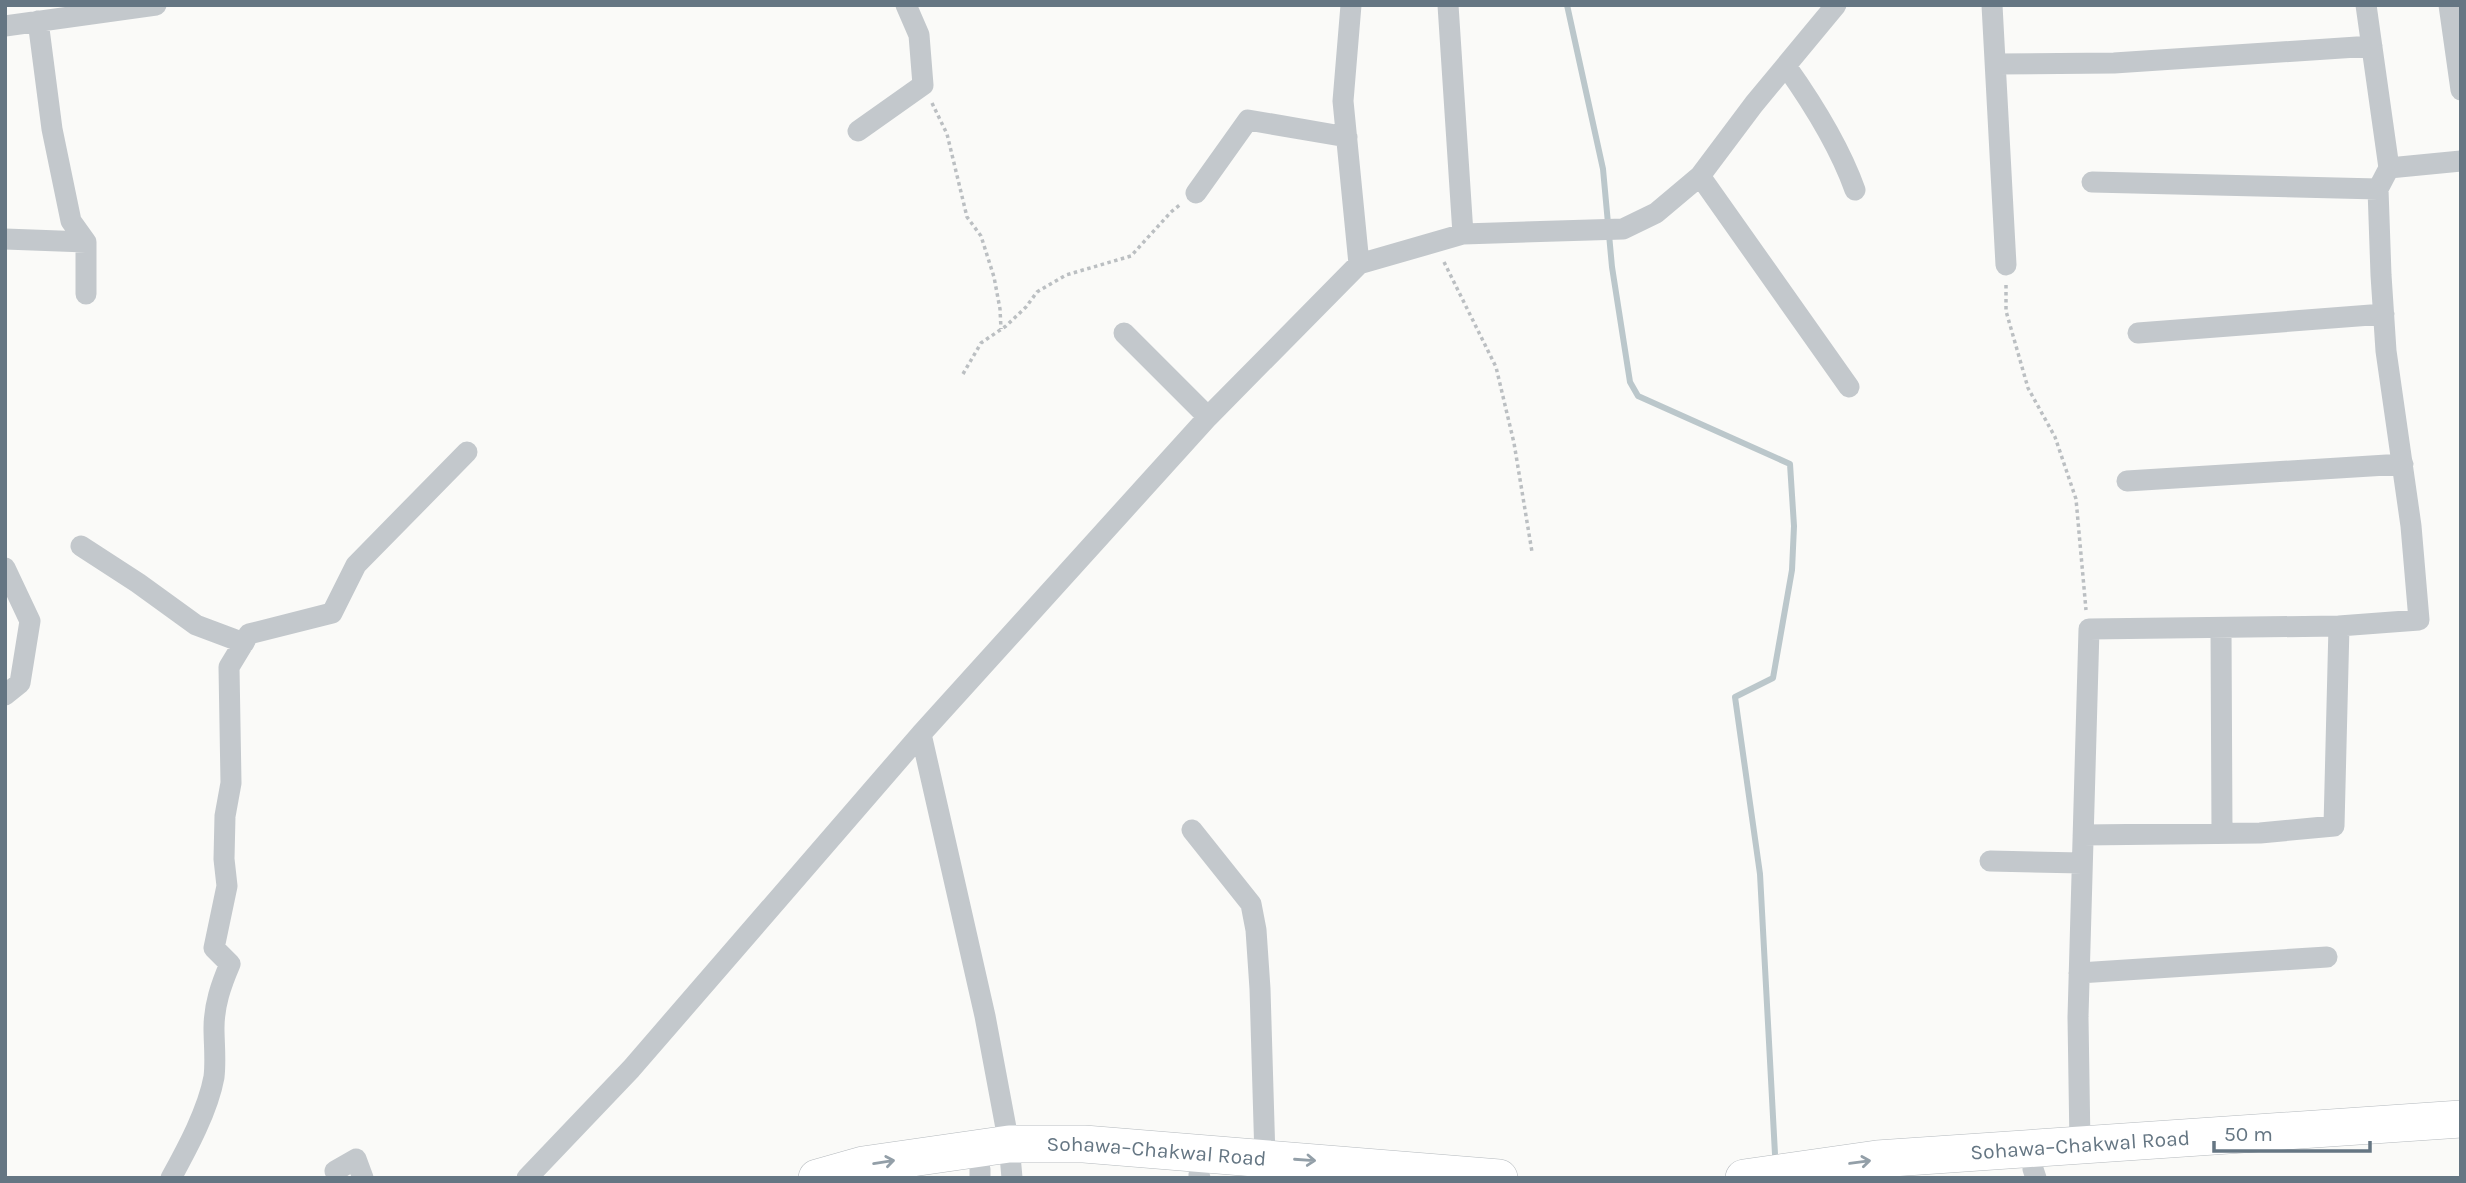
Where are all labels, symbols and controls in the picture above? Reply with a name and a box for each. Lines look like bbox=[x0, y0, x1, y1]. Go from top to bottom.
scale bar bbox=[2214, 1110, 2370, 1154]
text: 50 m bbox=[2224, 1122, 2273, 1146]
street label: Sohawa–Chakwal Road bbox=[1970, 1126, 2191, 1165]
street label: Sohawa–Chakwal Road bbox=[1047, 1132, 1267, 1171]
one-way arrow bbox=[1294, 1154, 1317, 1167]
one-way arrow bbox=[872, 1155, 895, 1168]
one-way arrow bbox=[1848, 1155, 1871, 1168]

